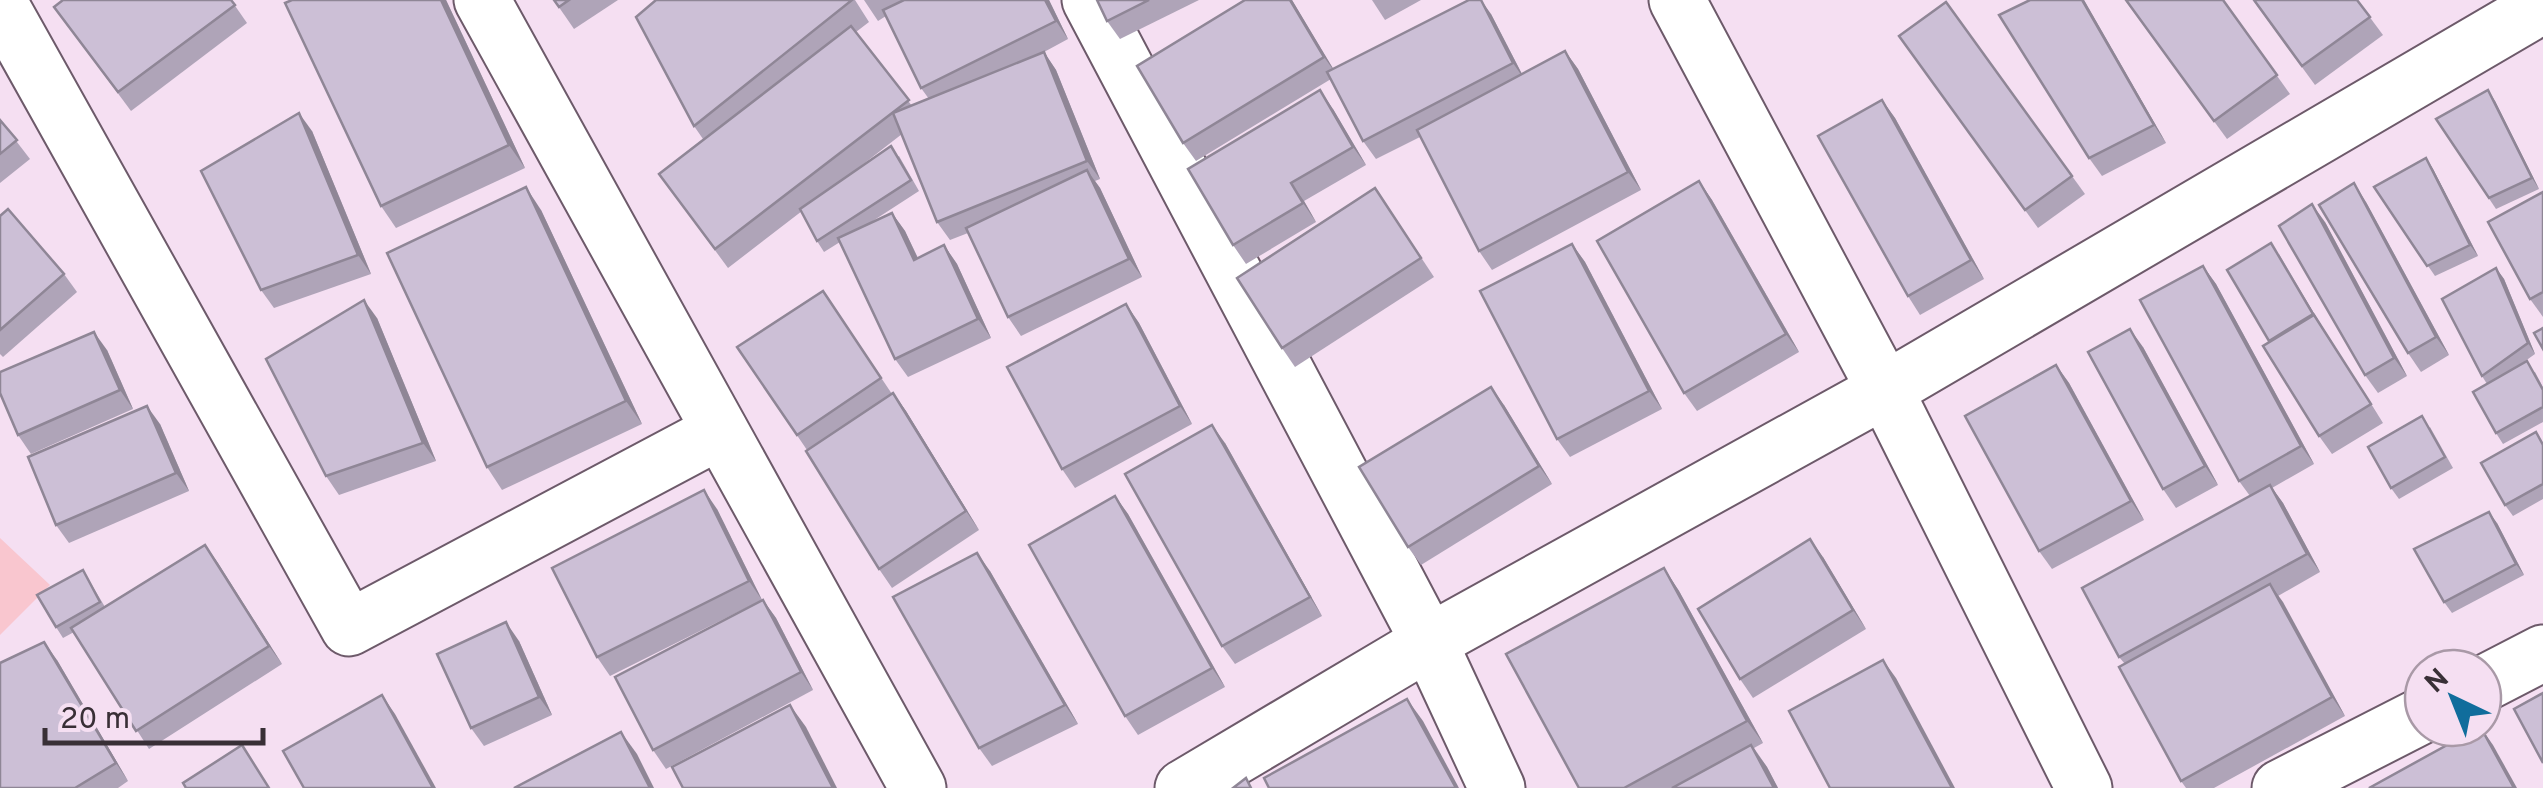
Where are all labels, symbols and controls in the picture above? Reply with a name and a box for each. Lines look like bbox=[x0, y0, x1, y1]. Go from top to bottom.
north arrow bbox=[2403, 648, 2503, 748]
text: N bbox=[2418, 662, 2458, 702]
scale bar bbox=[45, 683, 262, 745]
text: 20 m bbox=[60, 702, 130, 739]

